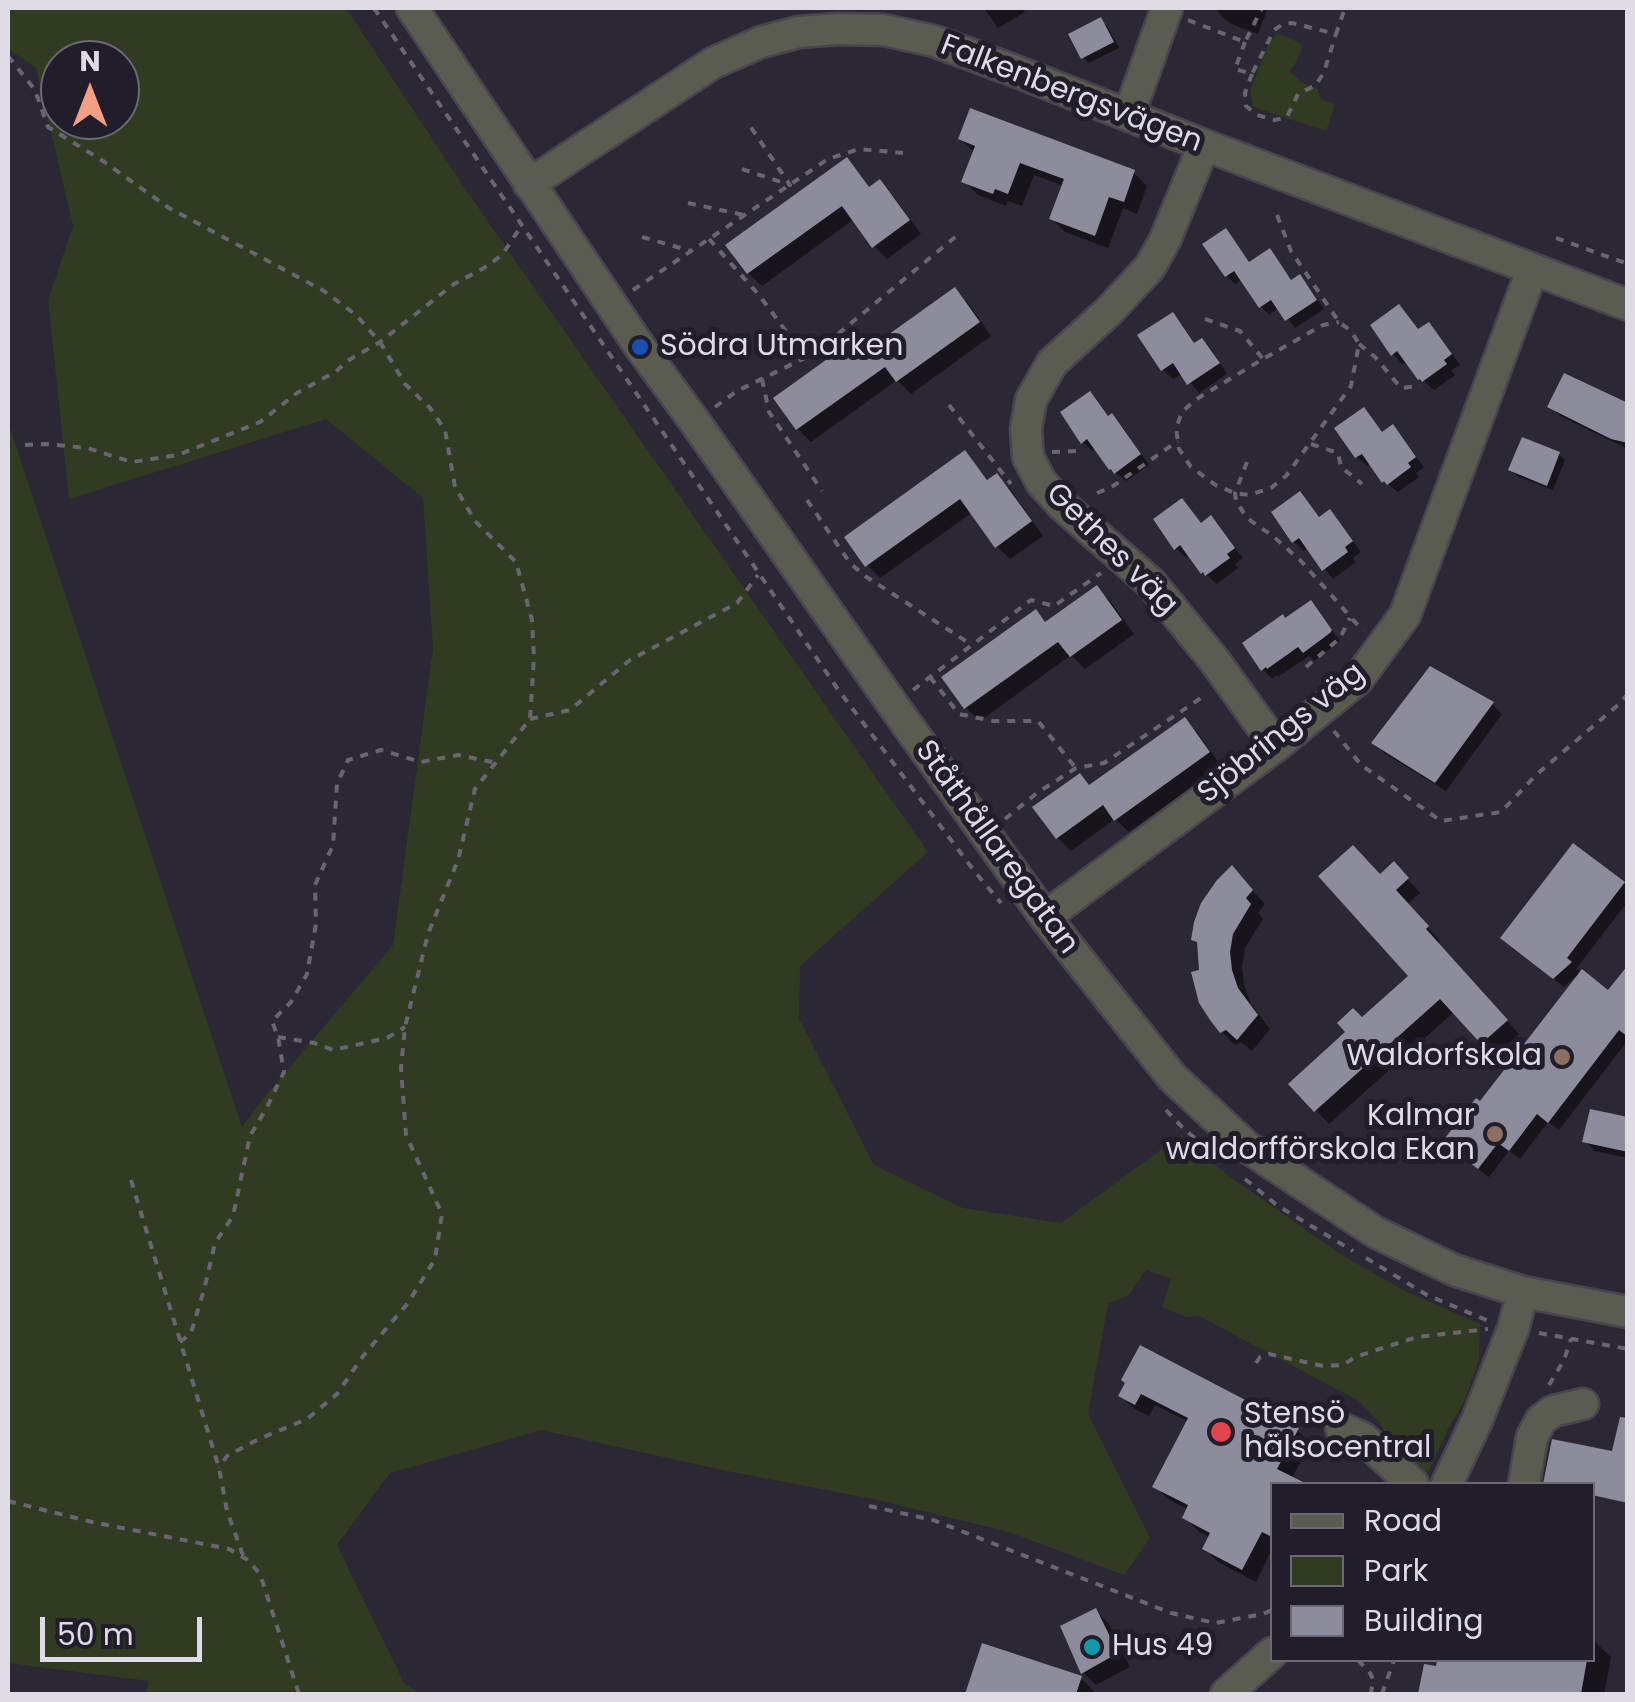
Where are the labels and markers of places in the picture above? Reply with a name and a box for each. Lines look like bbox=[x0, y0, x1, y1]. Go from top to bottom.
place label: Södra Utmarken bbox=[660, 329, 903, 365]
marker: Södra Utmarken bbox=[629, 336, 651, 358]
place label: Waldorfskola bbox=[1347, 1039, 1542, 1075]
marker: Waldorfskola bbox=[1551, 1046, 1573, 1068]
place label: Kalmar waldorfförskola Ekan bbox=[1166, 1099, 1475, 1170]
marker: Kalmar waldorfförskola Ekan bbox=[1484, 1123, 1506, 1145]
place label: Stensö hälsocentral bbox=[1244, 1397, 1431, 1468]
marker: Stensö hälsocentral bbox=[1208, 1419, 1234, 1445]
place label: Hus 49 bbox=[1112, 1629, 1213, 1665]
marker: Hus 49 bbox=[1081, 1636, 1103, 1658]

